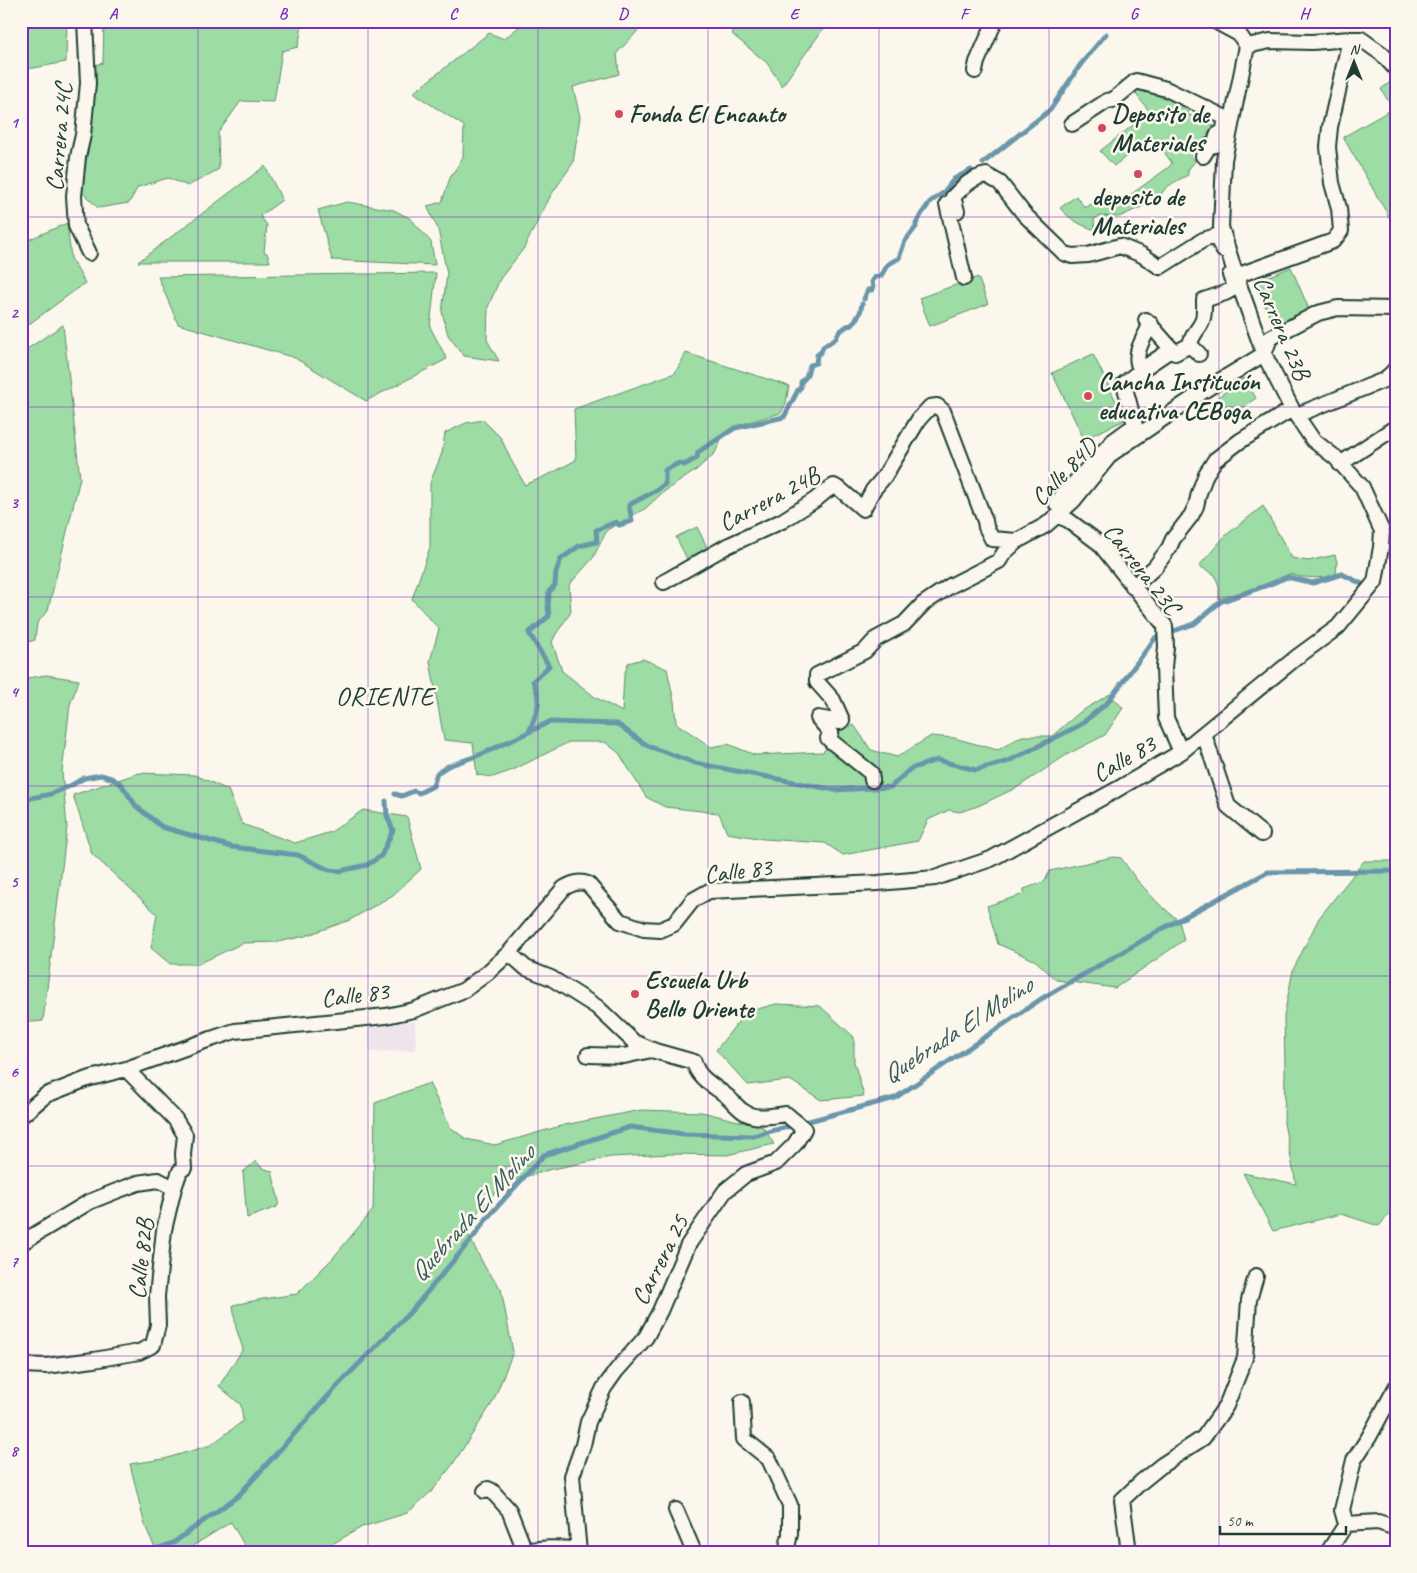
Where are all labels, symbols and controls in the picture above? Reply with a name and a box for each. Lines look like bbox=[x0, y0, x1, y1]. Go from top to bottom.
text: A bbox=[109, 4, 119, 24]
text: B bbox=[279, 4, 289, 24]
text: C bbox=[449, 4, 459, 24]
text: D bbox=[618, 4, 629, 24]
text: E bbox=[790, 4, 801, 24]
text: F bbox=[960, 4, 971, 24]
text: G bbox=[1130, 4, 1140, 24]
text: H bbox=[1299, 4, 1311, 24]
north arrow bbox=[1330, 38, 1380, 88]
text: N bbox=[1350, 41, 1361, 58]
street label: Carrera 24C bbox=[38, 79, 80, 192]
place label: Fonda El Encanto bbox=[629, 98, 788, 130]
place label: Deposito de Materiales bbox=[1112, 98, 1211, 159]
marker: Fonda El Encanto bbox=[613, 108, 625, 120]
text: 1 bbox=[10, 113, 19, 133]
marker: Deposito de Materiales bbox=[1096, 122, 1108, 134]
marker: deposito de Materiales bbox=[1132, 168, 1144, 180]
place label: deposito de Materiales bbox=[1092, 181, 1187, 242]
street label: Carrera 23B bbox=[1246, 271, 1319, 387]
text: 2 bbox=[10, 303, 19, 323]
place label: Cancha Institucón educativa CEBoga bbox=[1098, 366, 1261, 427]
marker: Cancha Institucón educativa CEBoga bbox=[1082, 390, 1094, 402]
street label: Calle 84D bbox=[1024, 429, 1106, 513]
street label: Carrera 24B bbox=[713, 458, 827, 539]
text: 3 bbox=[10, 493, 19, 513]
street label: Carrera 23C bbox=[1096, 516, 1189, 623]
district label: ORIENTE bbox=[336, 680, 437, 713]
text: 4 bbox=[10, 682, 19, 702]
street label: Calle 83 bbox=[1087, 727, 1163, 790]
street label: Calle 83 bbox=[702, 851, 775, 891]
text: 5 bbox=[11, 872, 20, 892]
place label: Escuela Urb Bello Oriente bbox=[645, 964, 755, 1025]
water label: Quebrada El Molino bbox=[876, 967, 1042, 1091]
street label: Calle 83 bbox=[319, 975, 392, 1015]
marker: Escuela Urb Bello Oriente bbox=[629, 988, 641, 1000]
text: 6 bbox=[10, 1062, 19, 1082]
water label: Quebrada El Molino bbox=[402, 1135, 545, 1288]
street label: Carrera 25 bbox=[624, 1208, 697, 1310]
street label: Calle 82B bbox=[121, 1215, 161, 1301]
text: 7 bbox=[10, 1252, 19, 1272]
text: 8 bbox=[10, 1441, 19, 1461]
scale bar bbox=[1220, 1503, 1346, 1535]
text: 50 m bbox=[1227, 1512, 1254, 1531]

